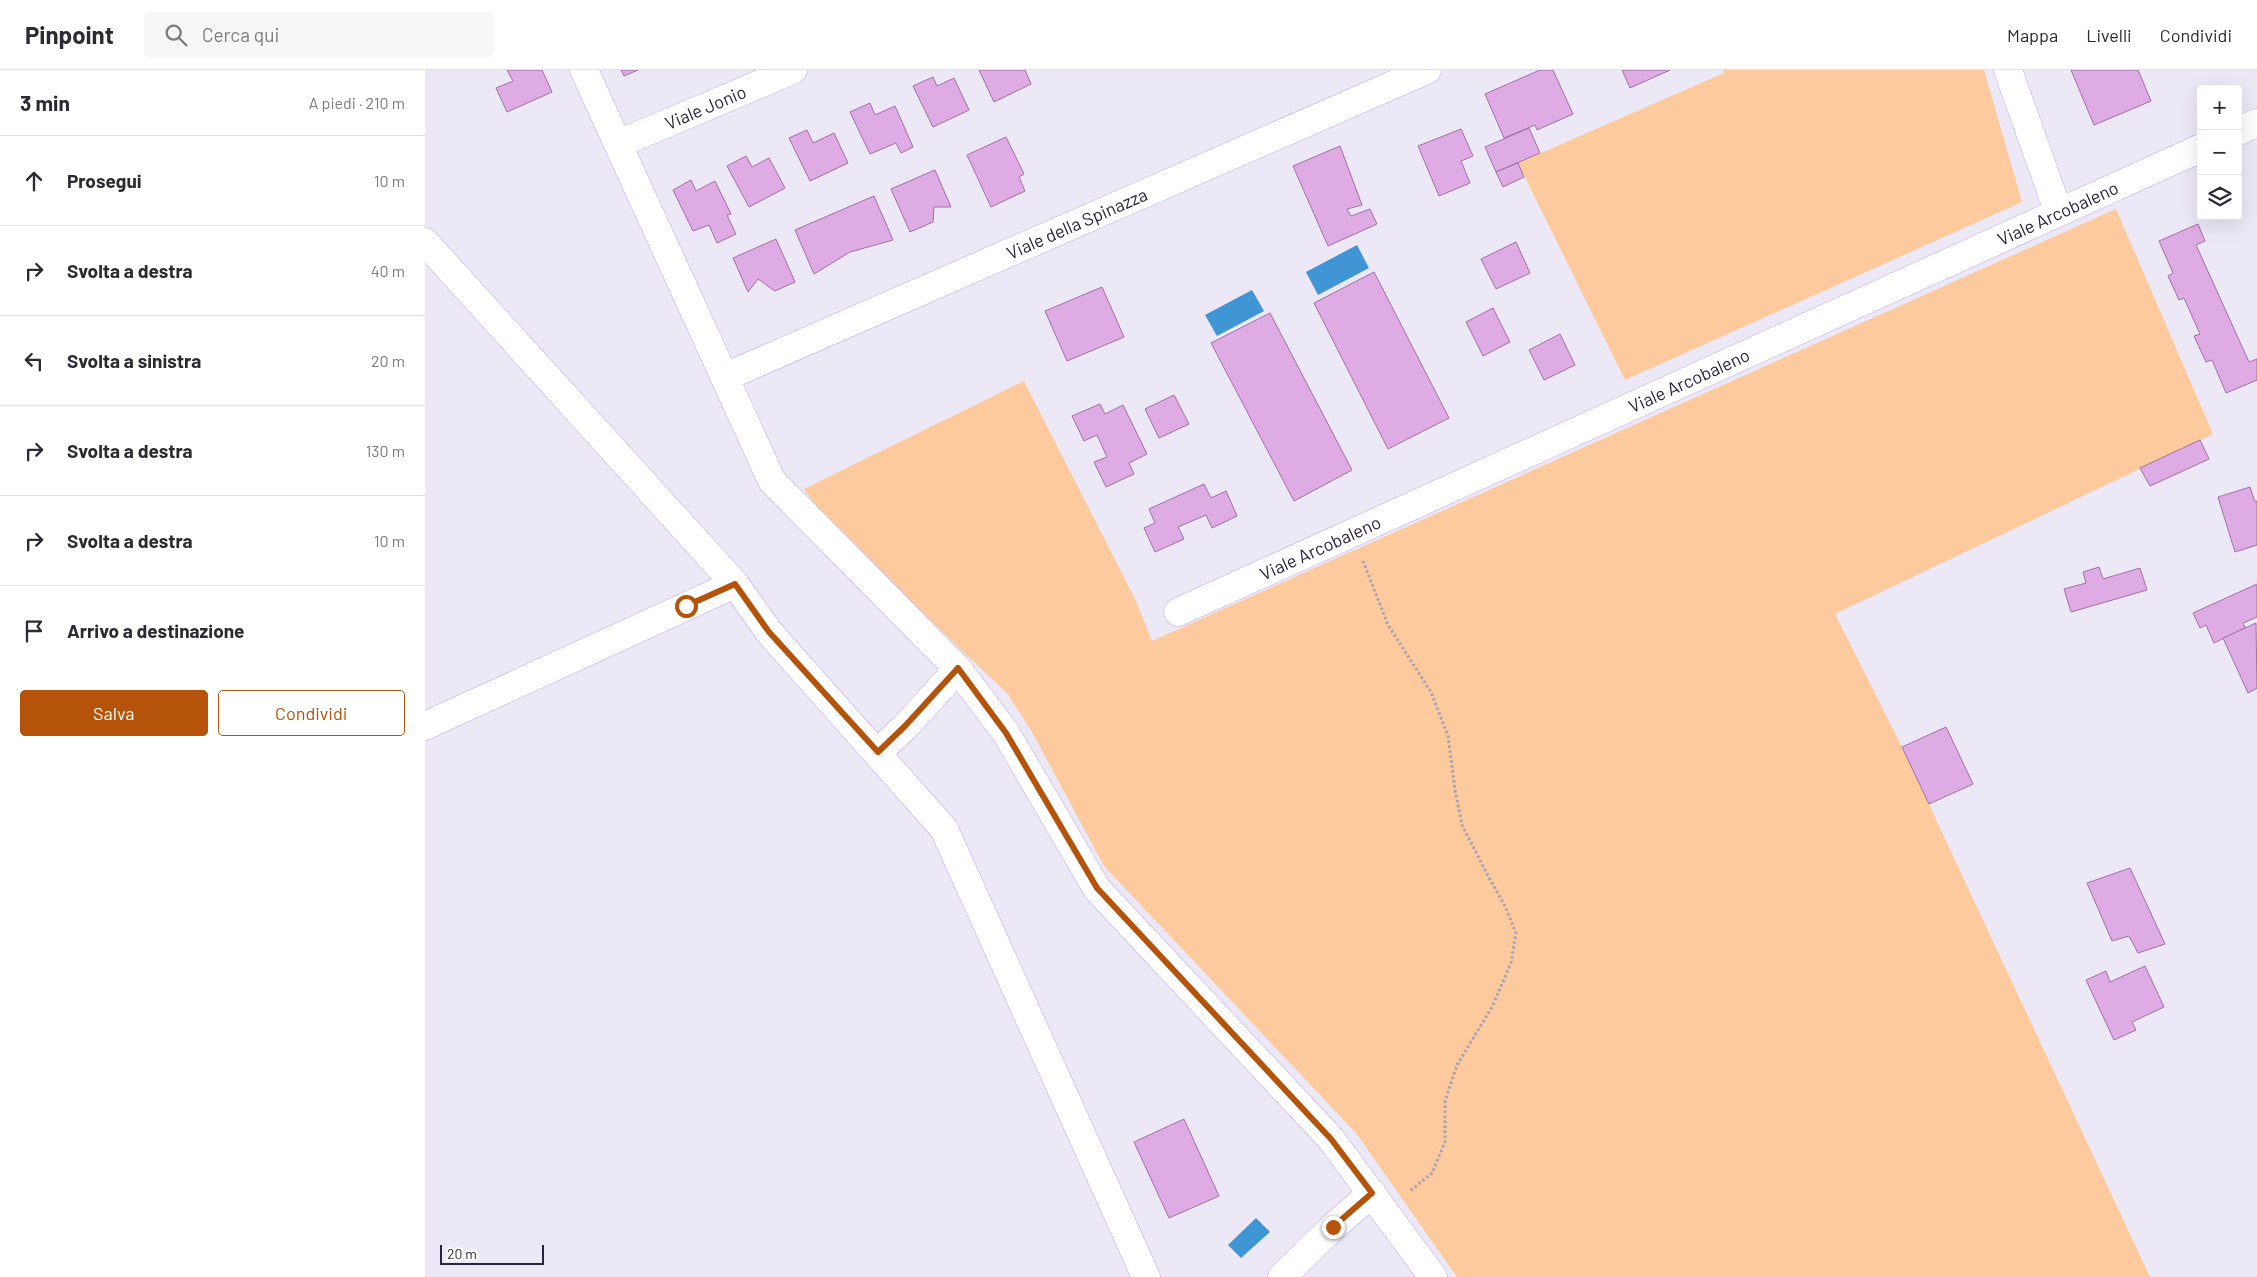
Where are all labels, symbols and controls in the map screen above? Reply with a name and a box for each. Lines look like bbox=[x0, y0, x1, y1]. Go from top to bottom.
search box bbox=[144, 12, 494, 57]
text: Pinpoint bbox=[25, 20, 114, 49]
icon: search bbox=[162, 21, 190, 49]
text: Cerca qui bbox=[202, 23, 279, 46]
text: Mappa bbox=[2007, 24, 2058, 46]
text: Livelli bbox=[2086, 24, 2132, 46]
text: Condividi bbox=[2160, 24, 2232, 46]
street label: Viale Jonio bbox=[662, 80, 749, 134]
map controls bbox=[2197, 85, 2242, 220]
button: + bbox=[2197, 85, 2242, 130]
text: 3 min bbox=[20, 90, 70, 115]
text: A piedi · 210 m bbox=[309, 93, 405, 112]
button: − bbox=[2197, 130, 2242, 175]
icon: ahead bbox=[20, 167, 48, 195]
text: Prosegui bbox=[67, 169, 142, 192]
text: 10 m bbox=[374, 171, 405, 190]
button: layers bbox=[2197, 175, 2242, 220]
street label: Viale Arcobaleno bbox=[1994, 176, 2122, 250]
street label: Viale della Spinazza bbox=[1003, 183, 1151, 264]
icon: right bbox=[20, 257, 48, 285]
text: Svolta a destra bbox=[67, 259, 193, 282]
text: 40 m bbox=[371, 261, 405, 280]
street label: Viale Arcobaleno bbox=[1625, 343, 1753, 417]
icon: left bbox=[20, 347, 48, 375]
text: Svolta a sinistra bbox=[67, 349, 201, 372]
text: 20 m bbox=[371, 351, 405, 370]
icon: right bbox=[20, 437, 48, 465]
text: Svolta a destra bbox=[67, 439, 193, 462]
text: 130 m bbox=[366, 441, 405, 460]
street label: Viale Arcobaleno bbox=[1256, 511, 1384, 585]
icon: right bbox=[20, 527, 48, 555]
text: Svolta a destra bbox=[67, 529, 193, 552]
text: 10 m bbox=[374, 531, 405, 550]
route start bbox=[675, 595, 698, 618]
icon: arrive bbox=[20, 617, 48, 645]
text: Arrivo a destinazione bbox=[67, 619, 245, 642]
button: Salva bbox=[20, 690, 208, 736]
button: Condividi bbox=[218, 690, 405, 736]
route end bbox=[1322, 1216, 1345, 1239]
scale bar bbox=[440, 1242, 544, 1265]
text: 20 m bbox=[447, 1245, 477, 1262]

